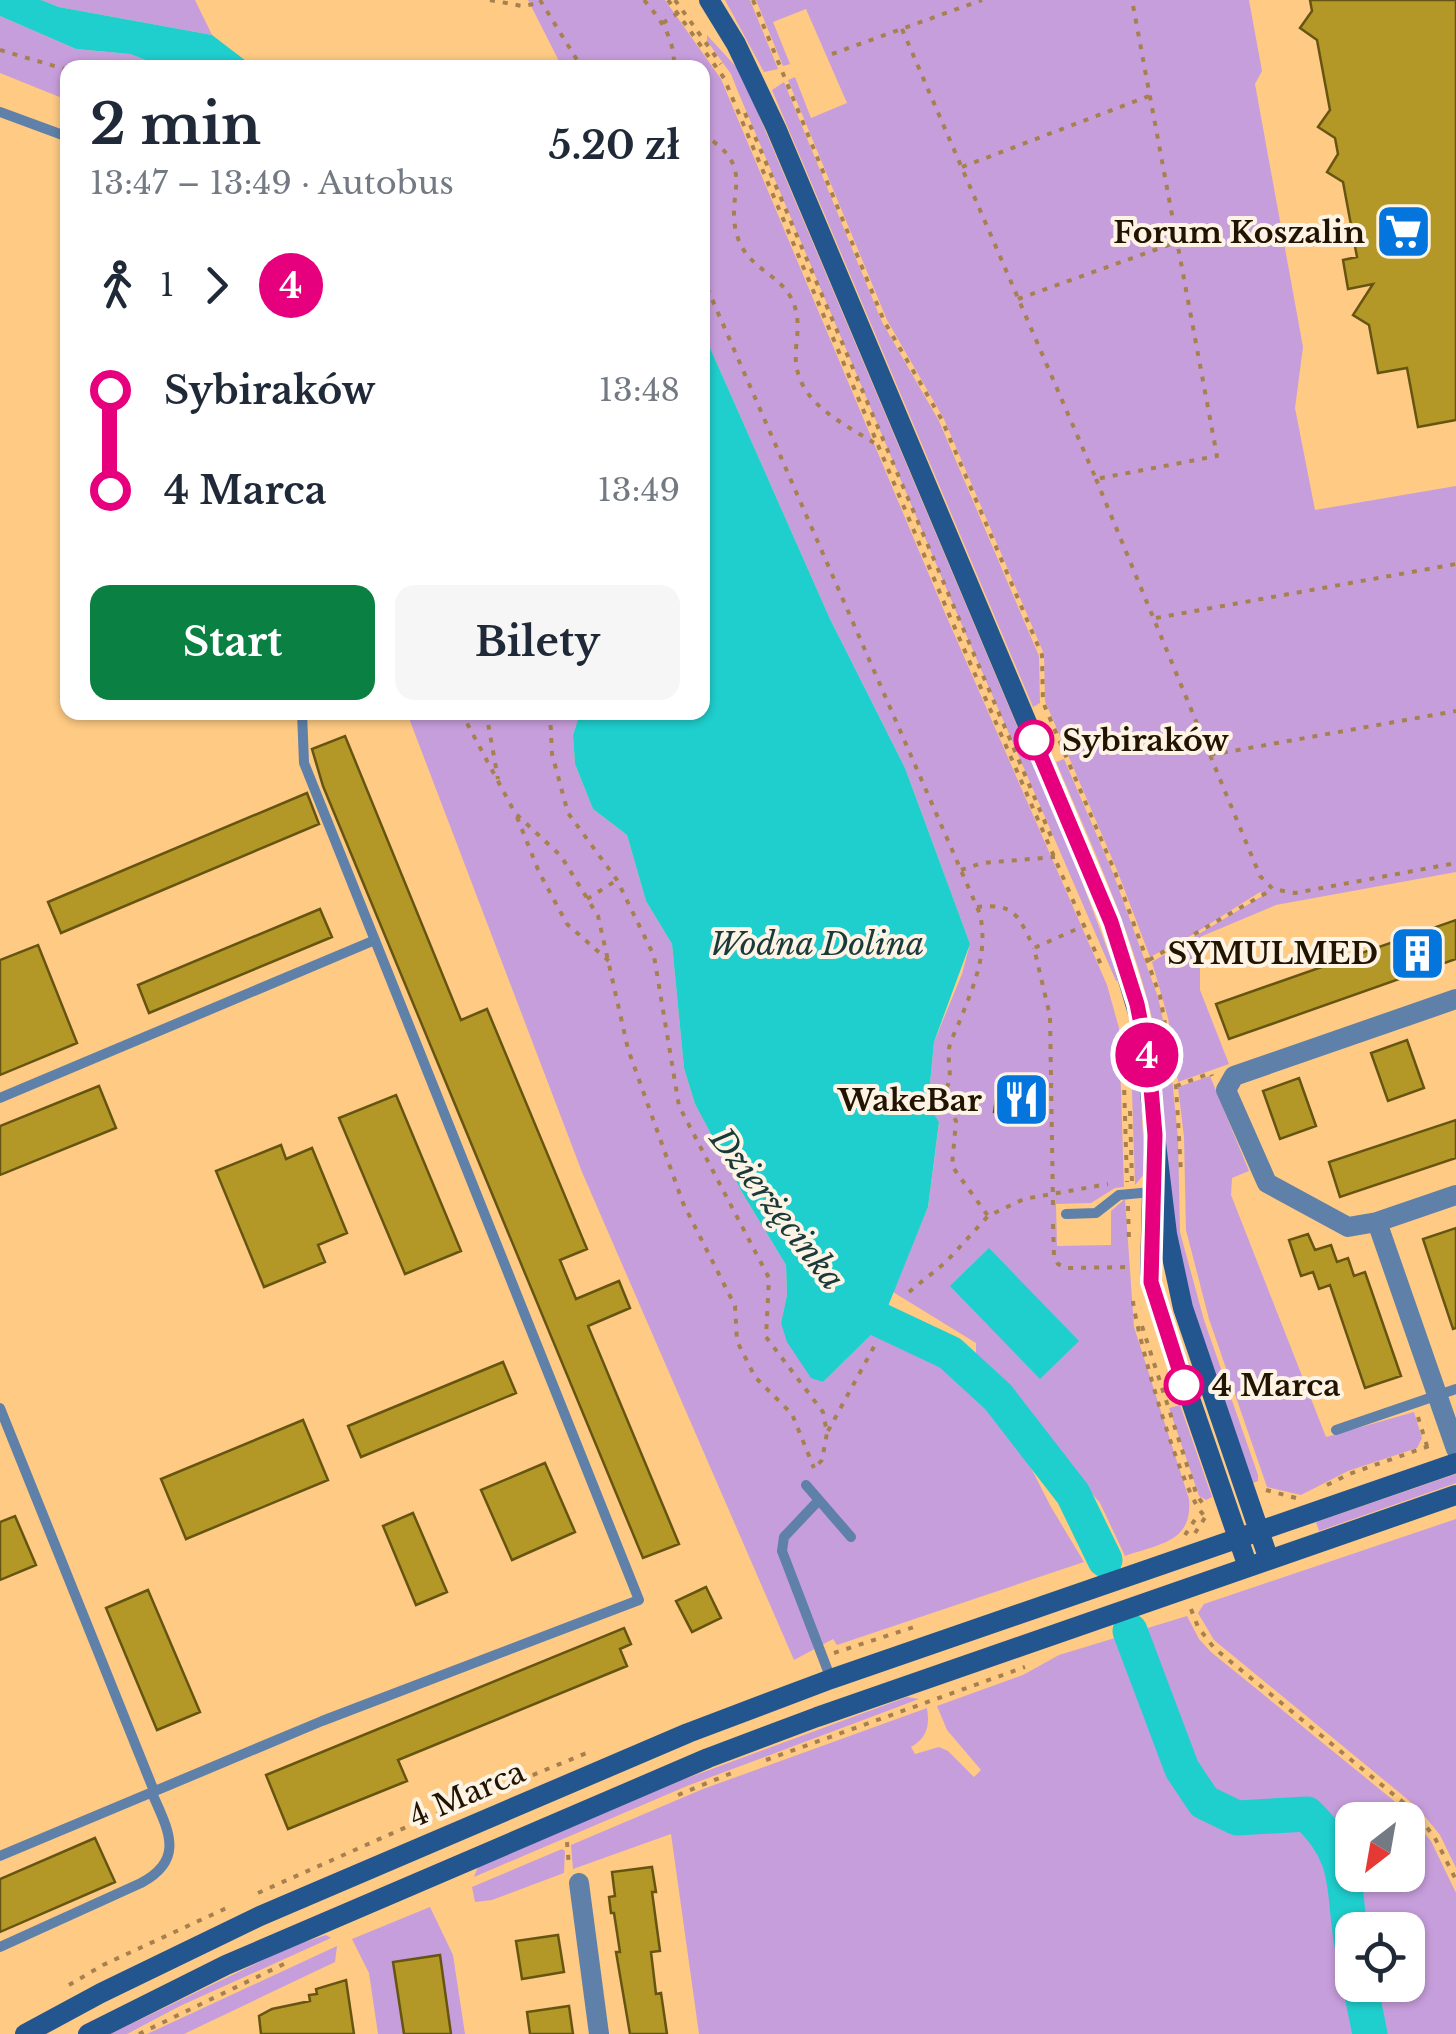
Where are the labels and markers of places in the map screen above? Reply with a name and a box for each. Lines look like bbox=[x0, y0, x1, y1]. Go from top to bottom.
supermarket icon: Forum Koszalin bbox=[1374, 202, 1434, 262]
place label: Forum Koszalin bbox=[1113, 214, 1365, 251]
marker: Sybiraków bbox=[1015, 721, 1053, 759]
place label: Sybiraków bbox=[1062, 722, 1229, 759]
building icon: SYMULMED bbox=[1387, 923, 1447, 983]
place label: SYMULMED bbox=[1167, 935, 1378, 972]
restaurant icon: WakeBar bbox=[991, 1070, 1051, 1130]
place label: WakeBar bbox=[837, 1082, 982, 1119]
marker: 4 Marca bbox=[1165, 1366, 1203, 1404]
place label: 4 Marca bbox=[1212, 1367, 1340, 1404]

